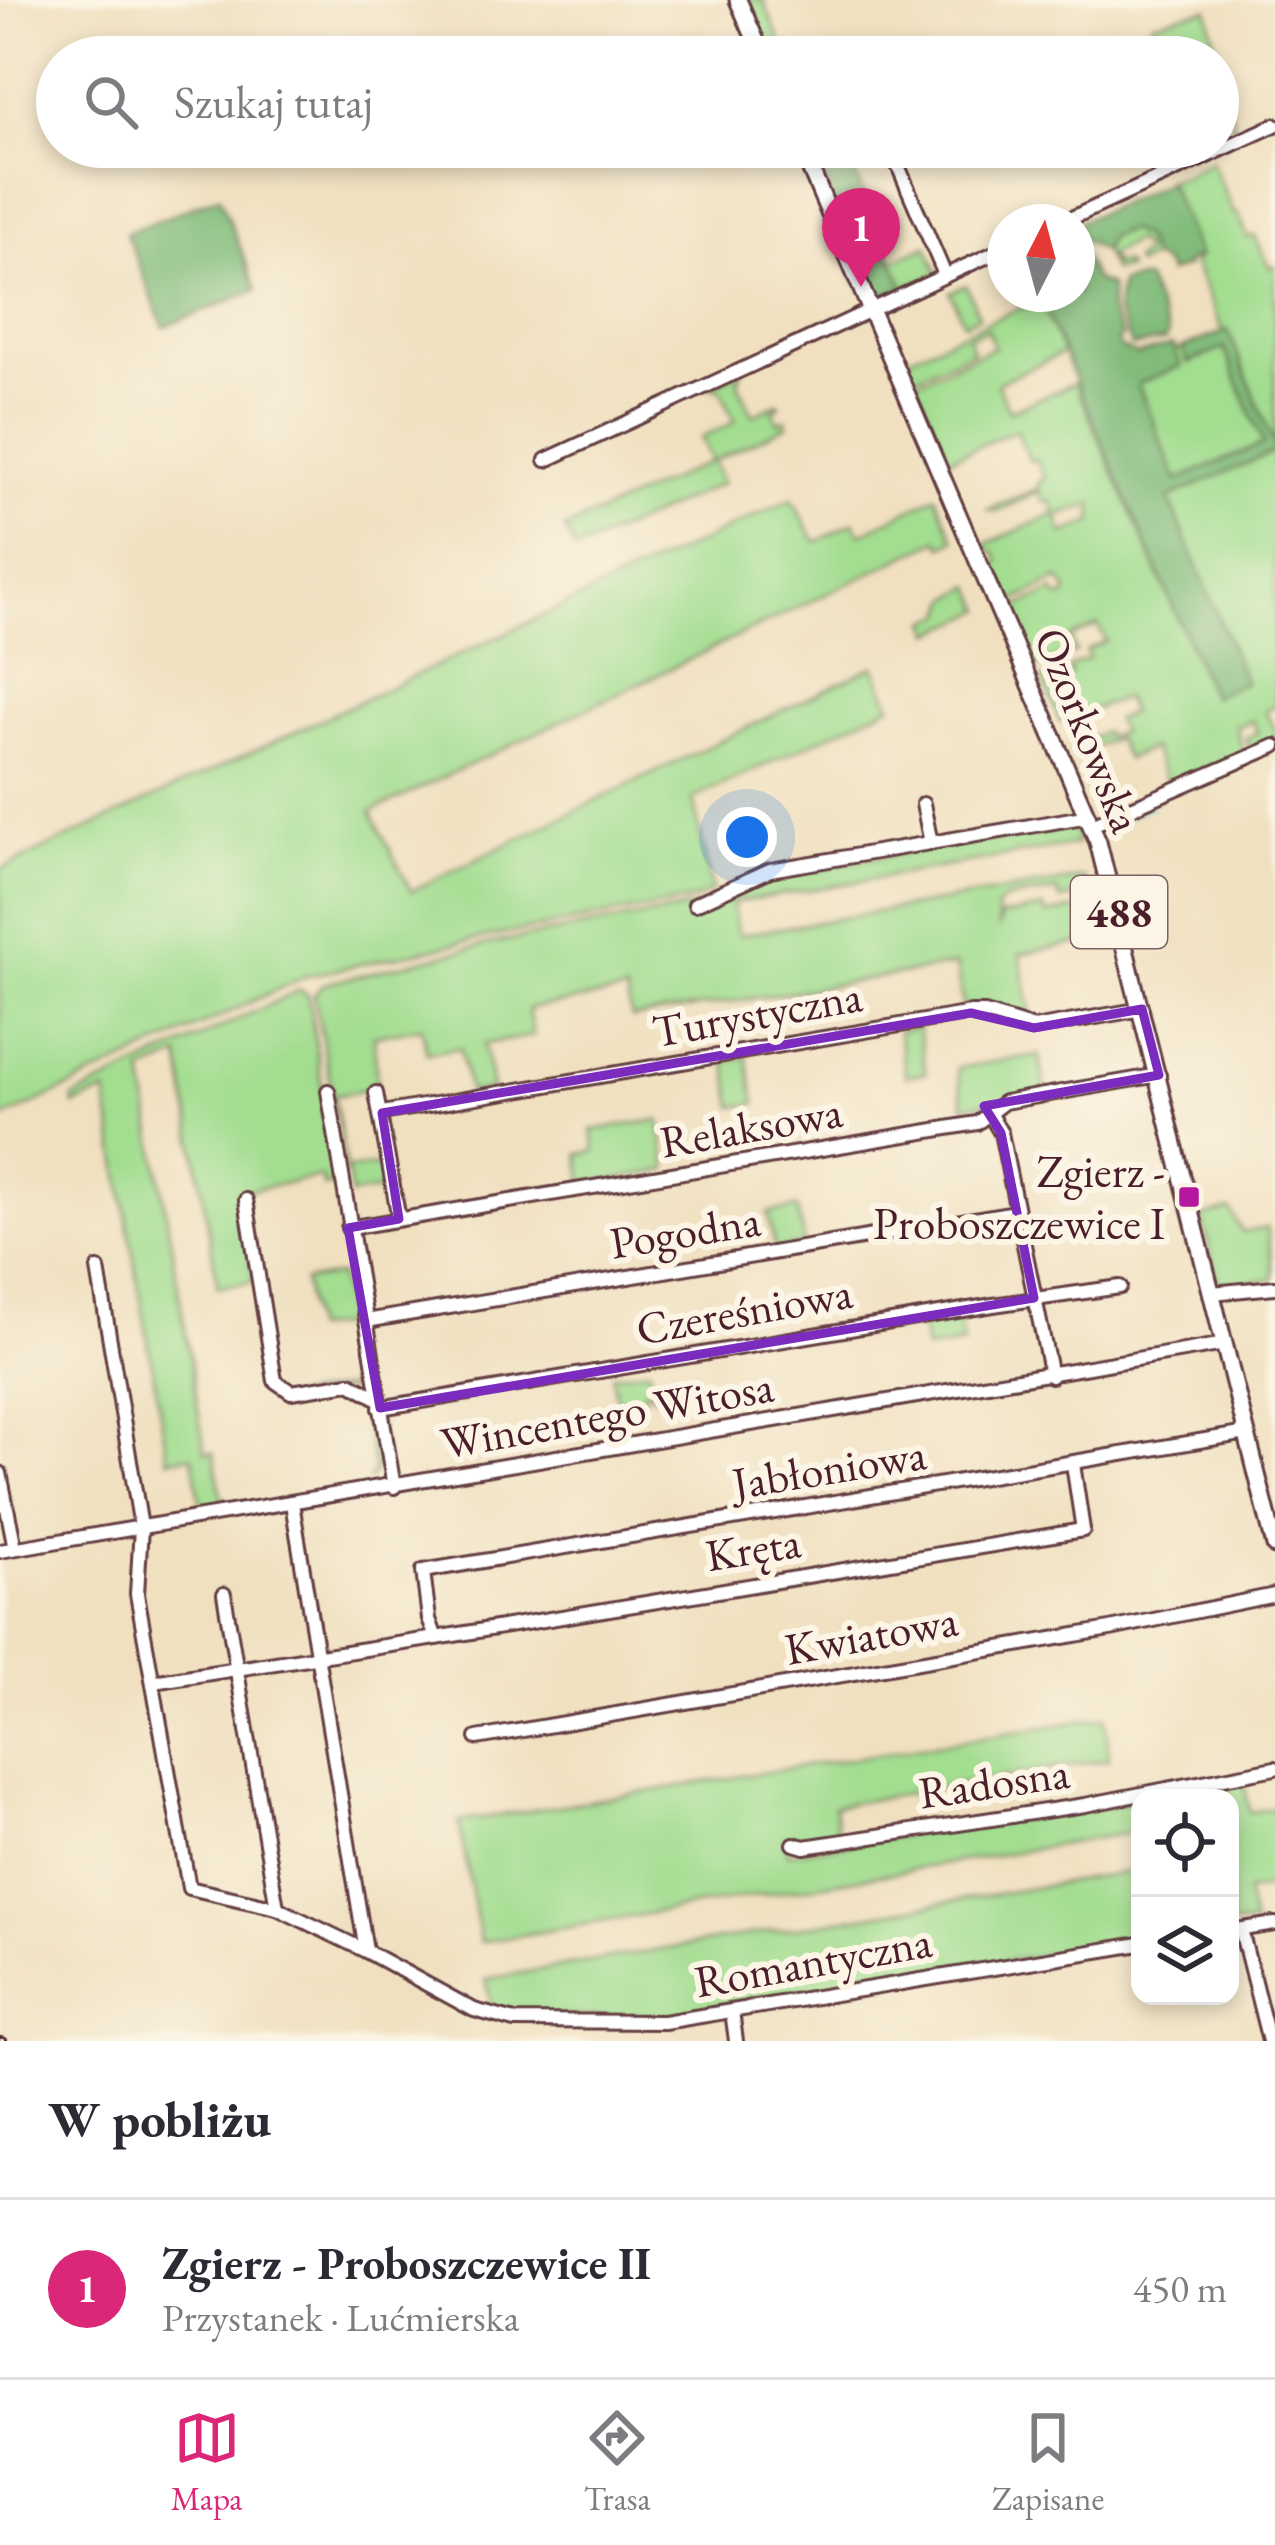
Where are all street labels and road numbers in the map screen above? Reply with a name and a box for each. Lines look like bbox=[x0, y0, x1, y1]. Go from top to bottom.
street label: Ozorkowska bbox=[1022, 619, 1156, 841]
road number: 488 bbox=[1071, 876, 1167, 948]
street label: Turystyczna bbox=[648, 966, 866, 1060]
street label: Relaksowa bbox=[655, 1081, 847, 1171]
street label: Pogodna bbox=[606, 1191, 764, 1271]
street label: Czereśniowa bbox=[632, 1262, 856, 1357]
street label: Wincentego Witosa bbox=[436, 1356, 778, 1472]
street label: Jabłoniowa bbox=[724, 1424, 930, 1513]
street label: Kręta bbox=[702, 1512, 804, 1584]
street label: Kwiatowa bbox=[780, 1590, 962, 1678]
street label: Radosna bbox=[915, 1743, 1073, 1821]
street label: Romantyczna bbox=[690, 1912, 936, 2010]

